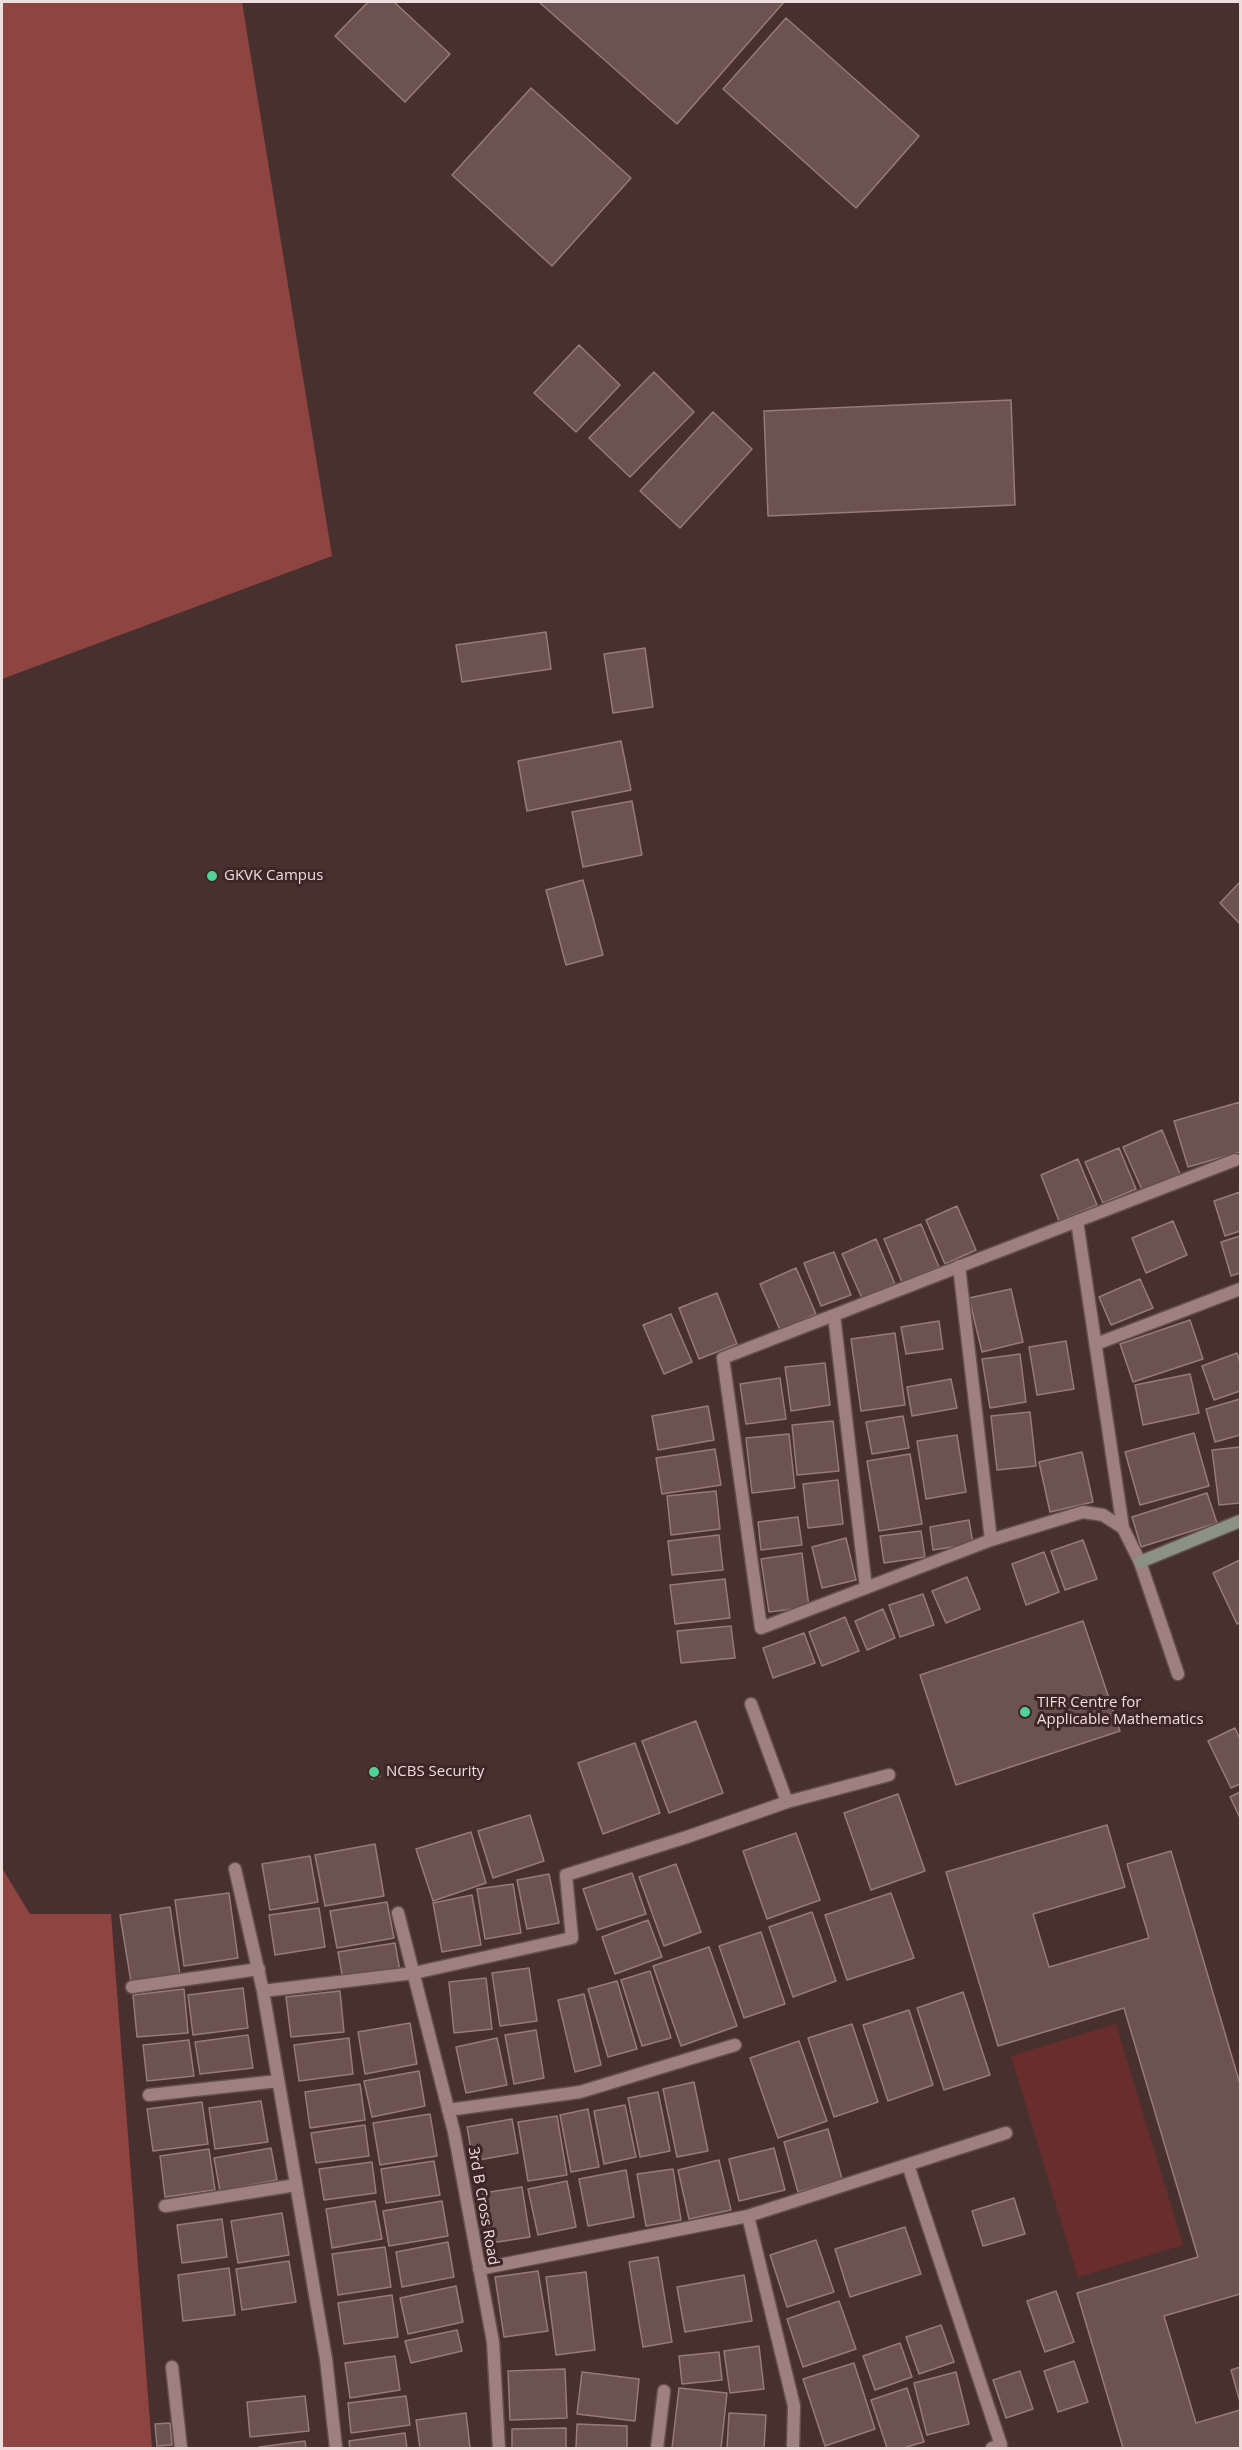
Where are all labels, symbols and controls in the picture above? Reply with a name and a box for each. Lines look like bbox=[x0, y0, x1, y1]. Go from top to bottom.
place label: GKVK Campus bbox=[224, 867, 323, 885]
marker: GKVK Campus bbox=[205, 869, 219, 883]
place label: TIFR Centre for Applicable Mathematics bbox=[1037, 1694, 1204, 1729]
marker: TIFR Centre for Applicable Mathematics bbox=[1018, 1705, 1032, 1719]
place label: NCBS Security bbox=[386, 1763, 484, 1781]
marker: NCBS Security bbox=[367, 1765, 381, 1779]
street label: 3rd B Cross Road bbox=[464, 2145, 502, 2267]

